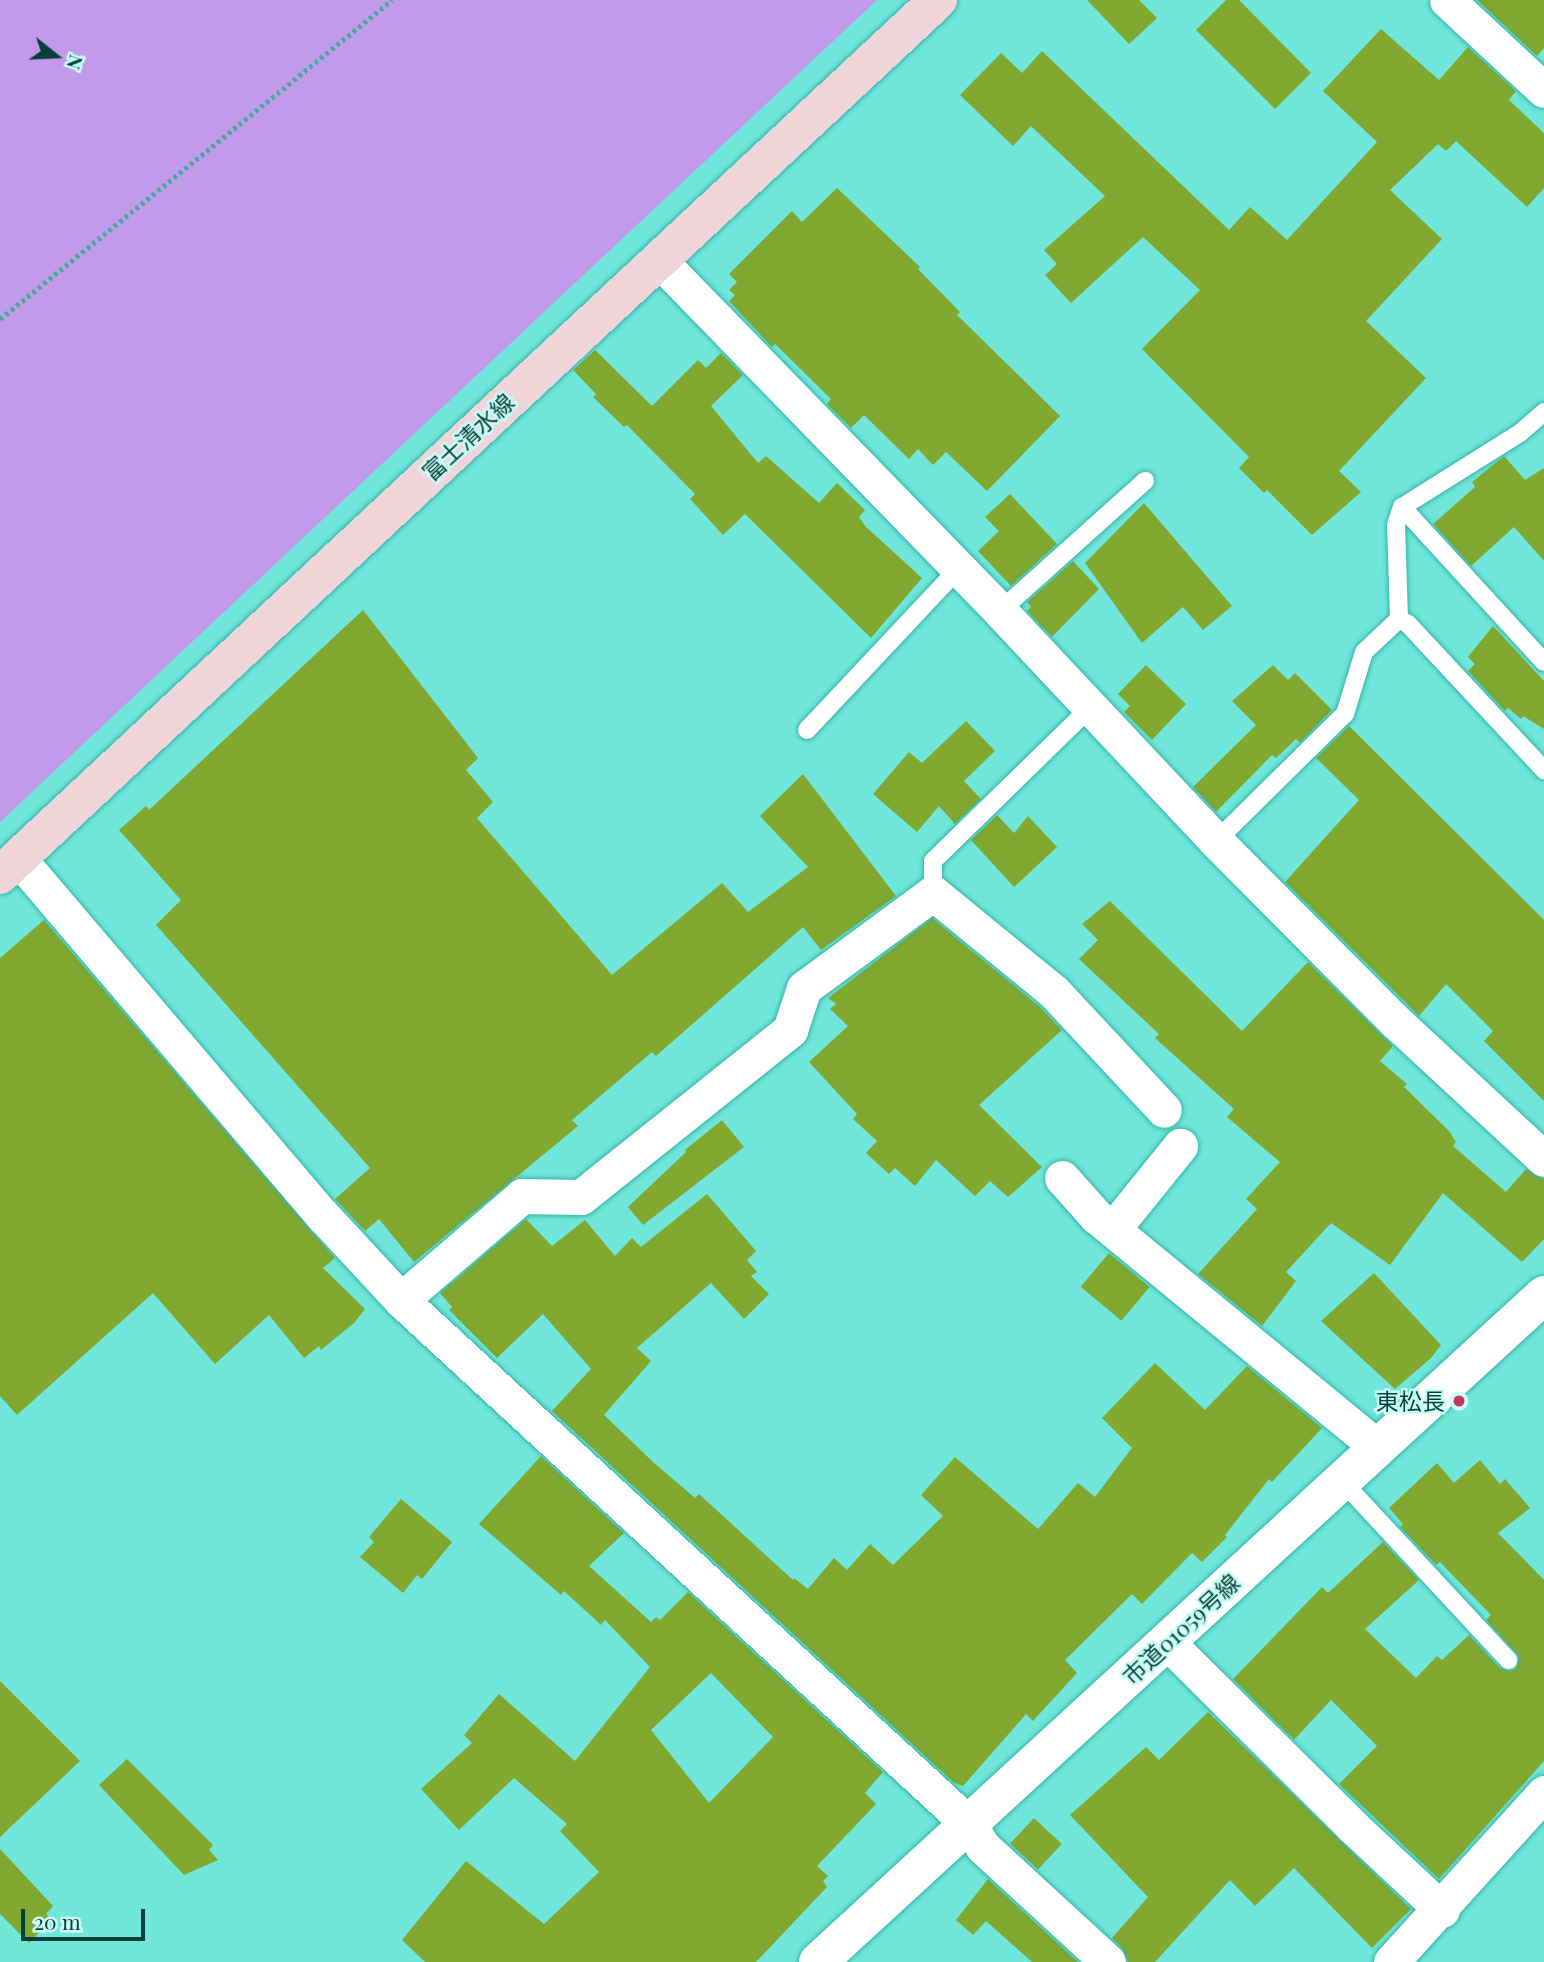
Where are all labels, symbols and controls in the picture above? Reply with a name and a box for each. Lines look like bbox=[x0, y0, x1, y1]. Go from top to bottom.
north arrow bbox=[21, 21, 91, 91]
text: N bbox=[61, 52, 90, 73]
street label: 富士清水線 bbox=[417, 388, 519, 486]
place label: 東松長 bbox=[1376, 1387, 1445, 1415]
marker: 東松長 bbox=[1451, 1393, 1467, 1409]
street label: 市道01059号線 bbox=[1117, 1568, 1245, 1690]
scale bar bbox=[24, 1896, 149, 1940]
text: 20 m bbox=[34, 1907, 81, 1935]

